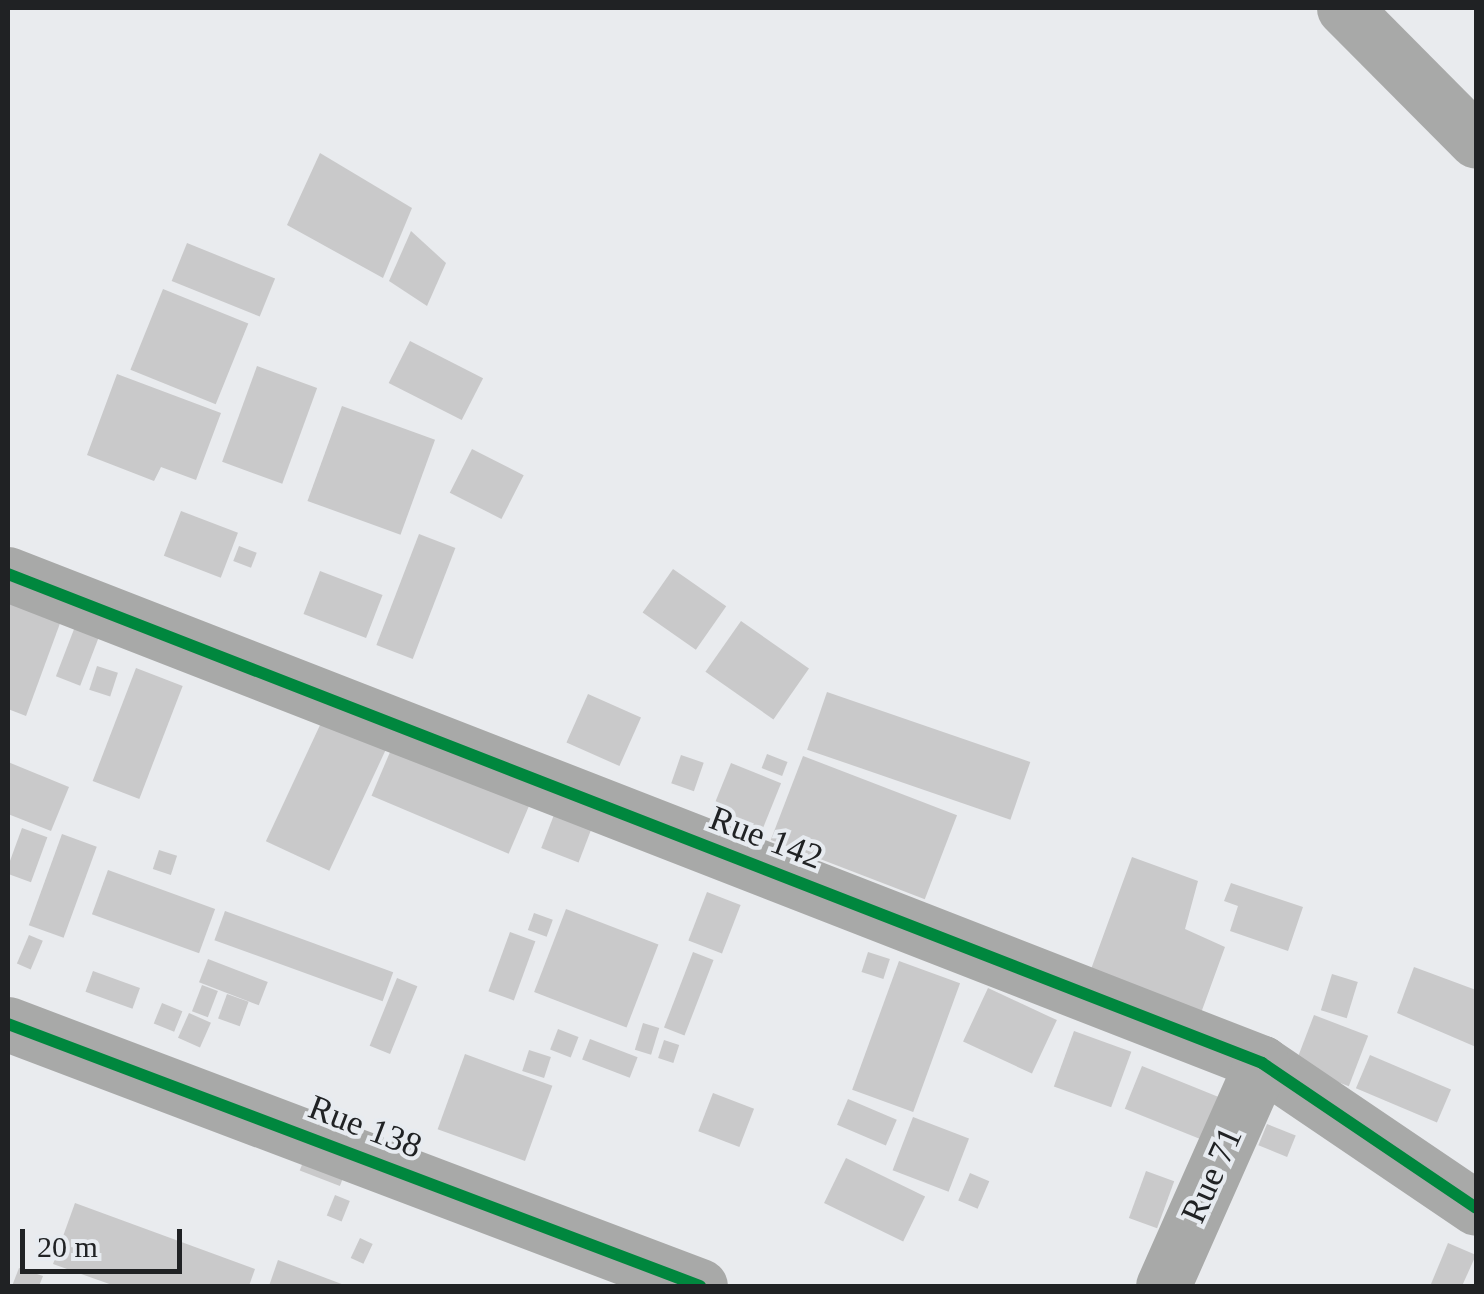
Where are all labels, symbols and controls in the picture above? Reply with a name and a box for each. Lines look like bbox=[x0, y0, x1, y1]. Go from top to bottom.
street label: Rue 142 bbox=[704, 797, 828, 879]
street label: Rue 138 bbox=[303, 1086, 427, 1168]
street label: Rue 71 bbox=[1172, 1121, 1252, 1229]
scale bar bbox=[25, 1209, 188, 1271]
text: 20 m bbox=[37, 1230, 98, 1263]

